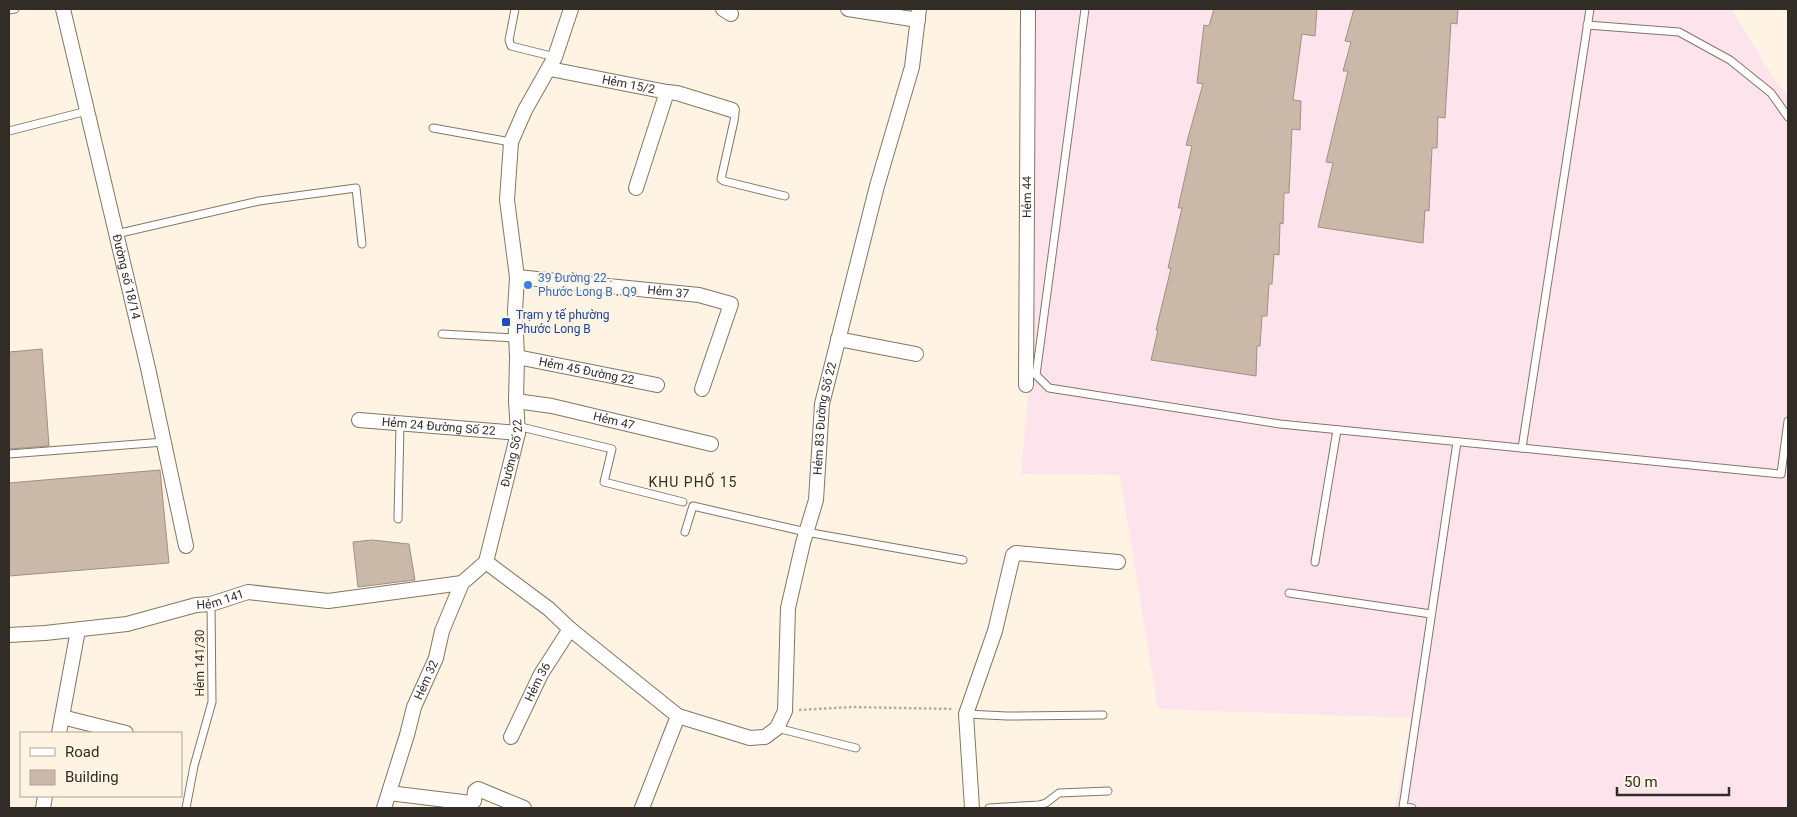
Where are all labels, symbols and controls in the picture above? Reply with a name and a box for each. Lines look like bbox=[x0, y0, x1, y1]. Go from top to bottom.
street label: Hẻm 15/2 bbox=[601, 72, 656, 97]
street label: Hẻm 44 bbox=[1020, 176, 1034, 218]
street label: Đường số 18/14 bbox=[110, 233, 143, 321]
place label: 39 Đường 22 . Phước Long B . Q9 bbox=[538, 271, 637, 299]
marker: 39 Đường 22 . Phước Long B . Q9 bbox=[522, 279, 534, 291]
street label: Hẻm 37 bbox=[647, 283, 690, 301]
place label: Trạm y tế phường Phước Long B bbox=[516, 308, 610, 336]
marker: Trạm y tế phường Phước Long B bbox=[500, 316, 512, 328]
street label: Hẻm 45 Đường 22 bbox=[538, 355, 636, 387]
street label: Hẻm 83 Đường Số 22 bbox=[811, 360, 839, 475]
street label: Hẻm 47 bbox=[592, 409, 636, 433]
street label: Hẻm 24 Đường Số 22 bbox=[381, 415, 496, 438]
street label: Đường Số 22 bbox=[498, 419, 525, 489]
district label: KHU PHỐ 15 bbox=[649, 472, 737, 490]
street label: Hẻm 141 bbox=[196, 587, 246, 612]
street label: Hẻm 141/30 bbox=[193, 629, 207, 697]
street label: Hẻm 32 bbox=[411, 658, 441, 702]
street label: Hẻm 36 bbox=[522, 660, 554, 704]
legend bbox=[20, 732, 182, 797]
text: Road bbox=[65, 743, 99, 761]
scale bar bbox=[1617, 764, 1730, 796]
text: Building bbox=[65, 768, 119, 786]
text: 50 m bbox=[1624, 773, 1658, 791]

